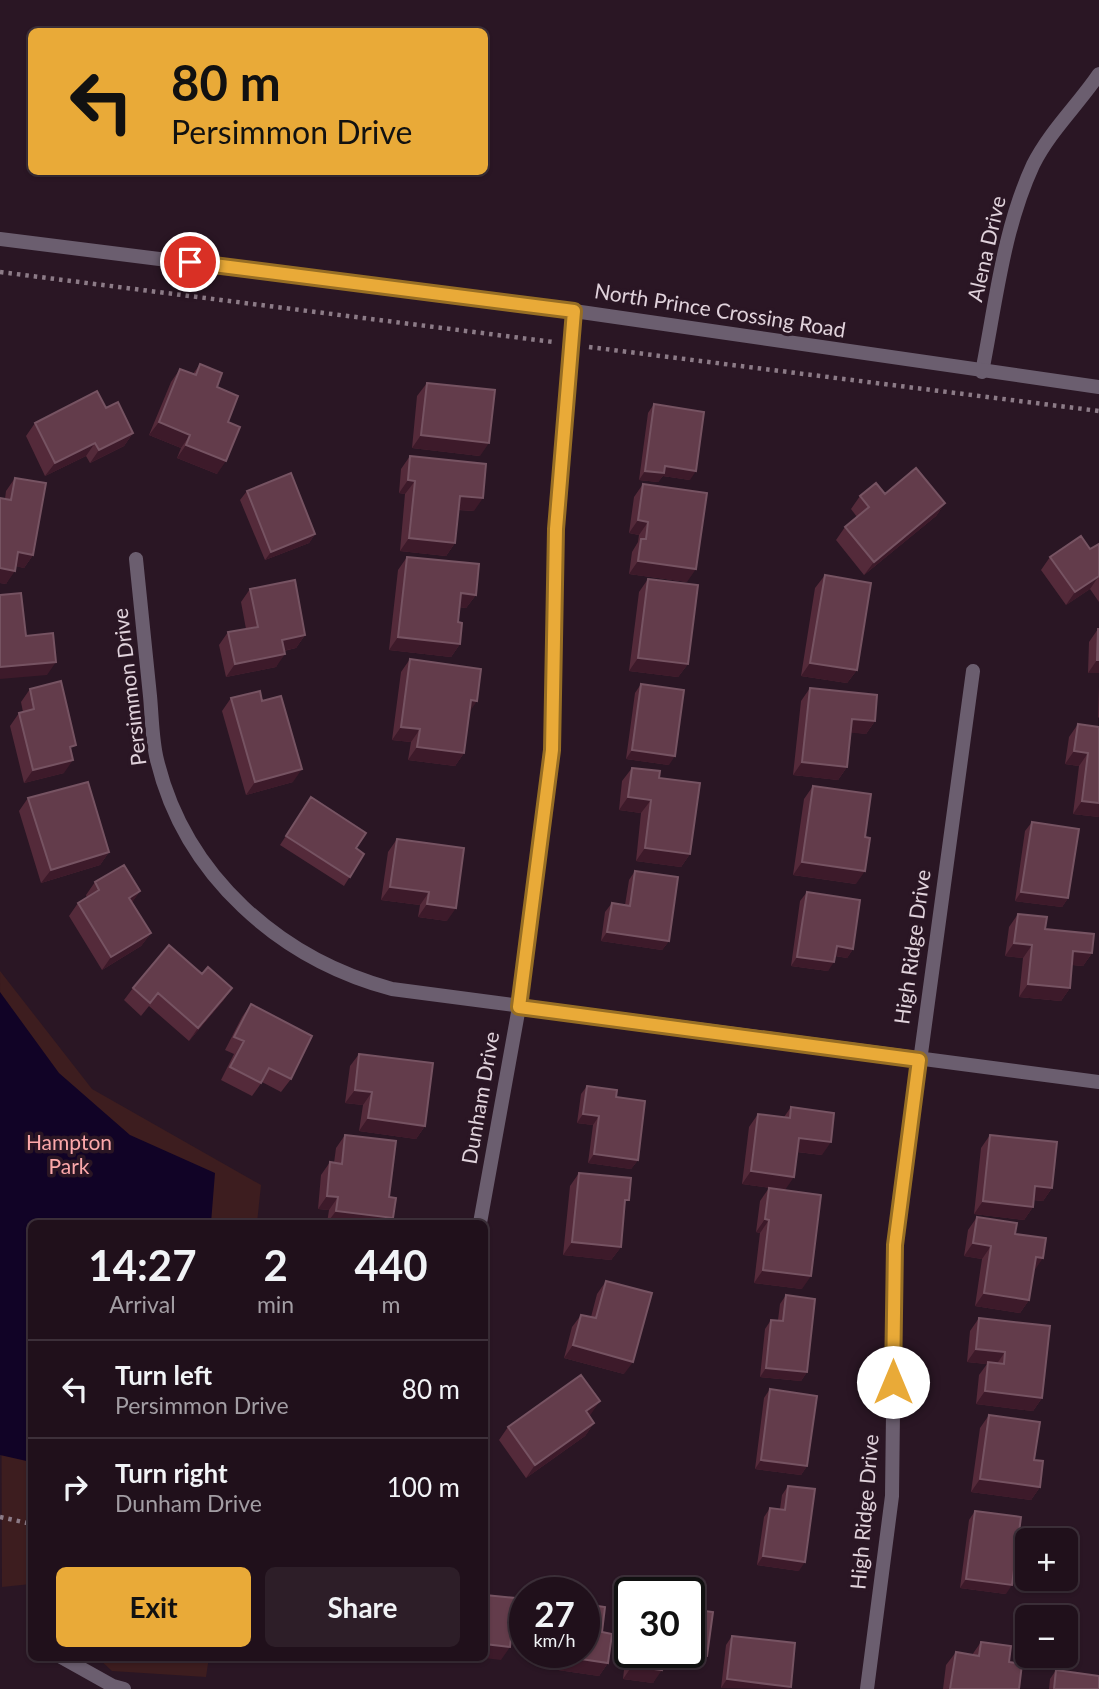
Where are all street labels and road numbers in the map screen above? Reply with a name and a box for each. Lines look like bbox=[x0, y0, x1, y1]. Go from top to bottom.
street label: Alena Drive bbox=[961, 193, 1010, 304]
street label: North Prince Crossing Road bbox=[593, 277, 848, 342]
street label: Persimmon Drive bbox=[106, 607, 151, 767]
street label: High Ridge Drive bbox=[888, 868, 935, 1026]
street label: Dunham Drive bbox=[456, 1030, 503, 1166]
street label: High Ridge Drive bbox=[844, 1433, 883, 1591]

